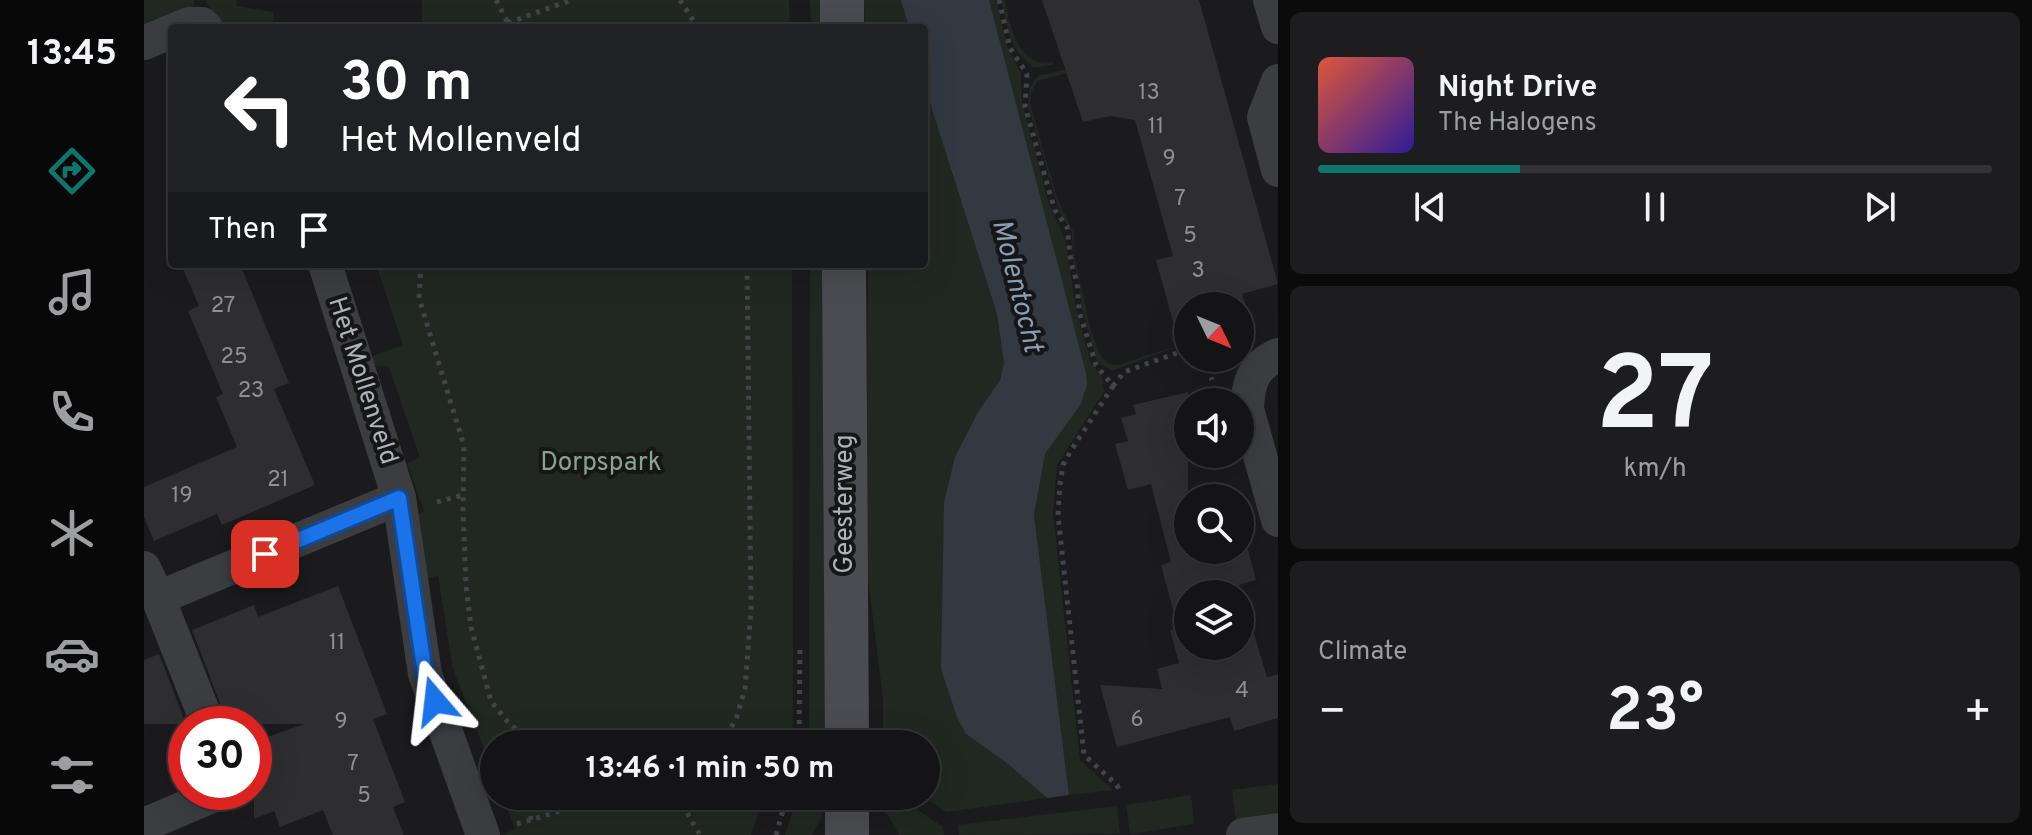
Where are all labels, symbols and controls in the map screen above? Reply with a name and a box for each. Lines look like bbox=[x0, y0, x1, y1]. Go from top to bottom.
text: 13:45 bbox=[27, 32, 117, 78]
text: 30 m bbox=[340, 50, 473, 120]
icon: left bbox=[208, 56, 312, 160]
text: Night Drive bbox=[1438, 70, 1597, 107]
house number: 13 bbox=[1138, 80, 1160, 107]
text: The Halogens bbox=[1438, 107, 1597, 140]
house number: 11 bbox=[1148, 114, 1164, 141]
text: Het Mollenveld bbox=[340, 119, 582, 165]
icon: directions bbox=[44, 143, 100, 199]
house number: 9 bbox=[1162, 146, 1176, 173]
icon: previous bbox=[1408, 185, 1452, 229]
icon: pause bbox=[1633, 185, 1677, 229]
icon: next bbox=[1858, 185, 1902, 229]
house number: 7 bbox=[1174, 186, 1186, 213]
icon: arrive bbox=[292, 208, 336, 252]
text: Then bbox=[208, 212, 276, 249]
water label: Molentocht bbox=[982, 216, 1050, 358]
house number: 5 bbox=[1183, 223, 1197, 250]
house number: 3 bbox=[1191, 258, 1205, 285]
icon: music bbox=[44, 264, 100, 320]
north arrow bbox=[1174, 292, 1254, 372]
map controls bbox=[1174, 292, 1254, 660]
house number: 27 bbox=[211, 293, 235, 320]
street label: Het Mollenveld bbox=[319, 293, 405, 469]
text: 27 bbox=[1596, 335, 1714, 467]
house number: 25 bbox=[220, 344, 248, 371]
house number: 23 bbox=[238, 378, 264, 405]
icon: phone bbox=[44, 384, 100, 440]
button: sound bbox=[1174, 388, 1254, 468]
street label: Geesterweg bbox=[829, 434, 862, 574]
park label: Dorpspark bbox=[540, 447, 662, 480]
text: km/h bbox=[1623, 453, 1687, 486]
house number: 21 bbox=[267, 467, 289, 494]
house number: 19 bbox=[171, 483, 193, 510]
button: search bbox=[1174, 484, 1254, 564]
icon: climate bbox=[44, 505, 100, 561]
pin bbox=[231, 520, 299, 588]
icon: arrive bbox=[243, 532, 287, 576]
button: layers bbox=[1174, 580, 1254, 660]
icon: car bbox=[44, 626, 100, 682]
house number: 11 bbox=[329, 630, 345, 657]
text: Climate bbox=[1318, 636, 1407, 669]
position arrow bbox=[393, 659, 477, 743]
text: 23° bbox=[1606, 676, 1704, 752]
house number: 4 bbox=[1235, 678, 1249, 705]
text: − bbox=[1318, 686, 1346, 742]
text: + bbox=[1964, 686, 1992, 742]
speed limit sign: 30 bbox=[168, 706, 272, 810]
house number: 6 bbox=[1130, 707, 1144, 734]
house number: 9 bbox=[334, 709, 348, 736]
icon: filters bbox=[44, 747, 100, 803]
house number: 7 bbox=[347, 751, 359, 778]
text: 13:46 · 1 min · 50 m bbox=[586, 751, 834, 788]
house number: 5 bbox=[357, 783, 371, 810]

